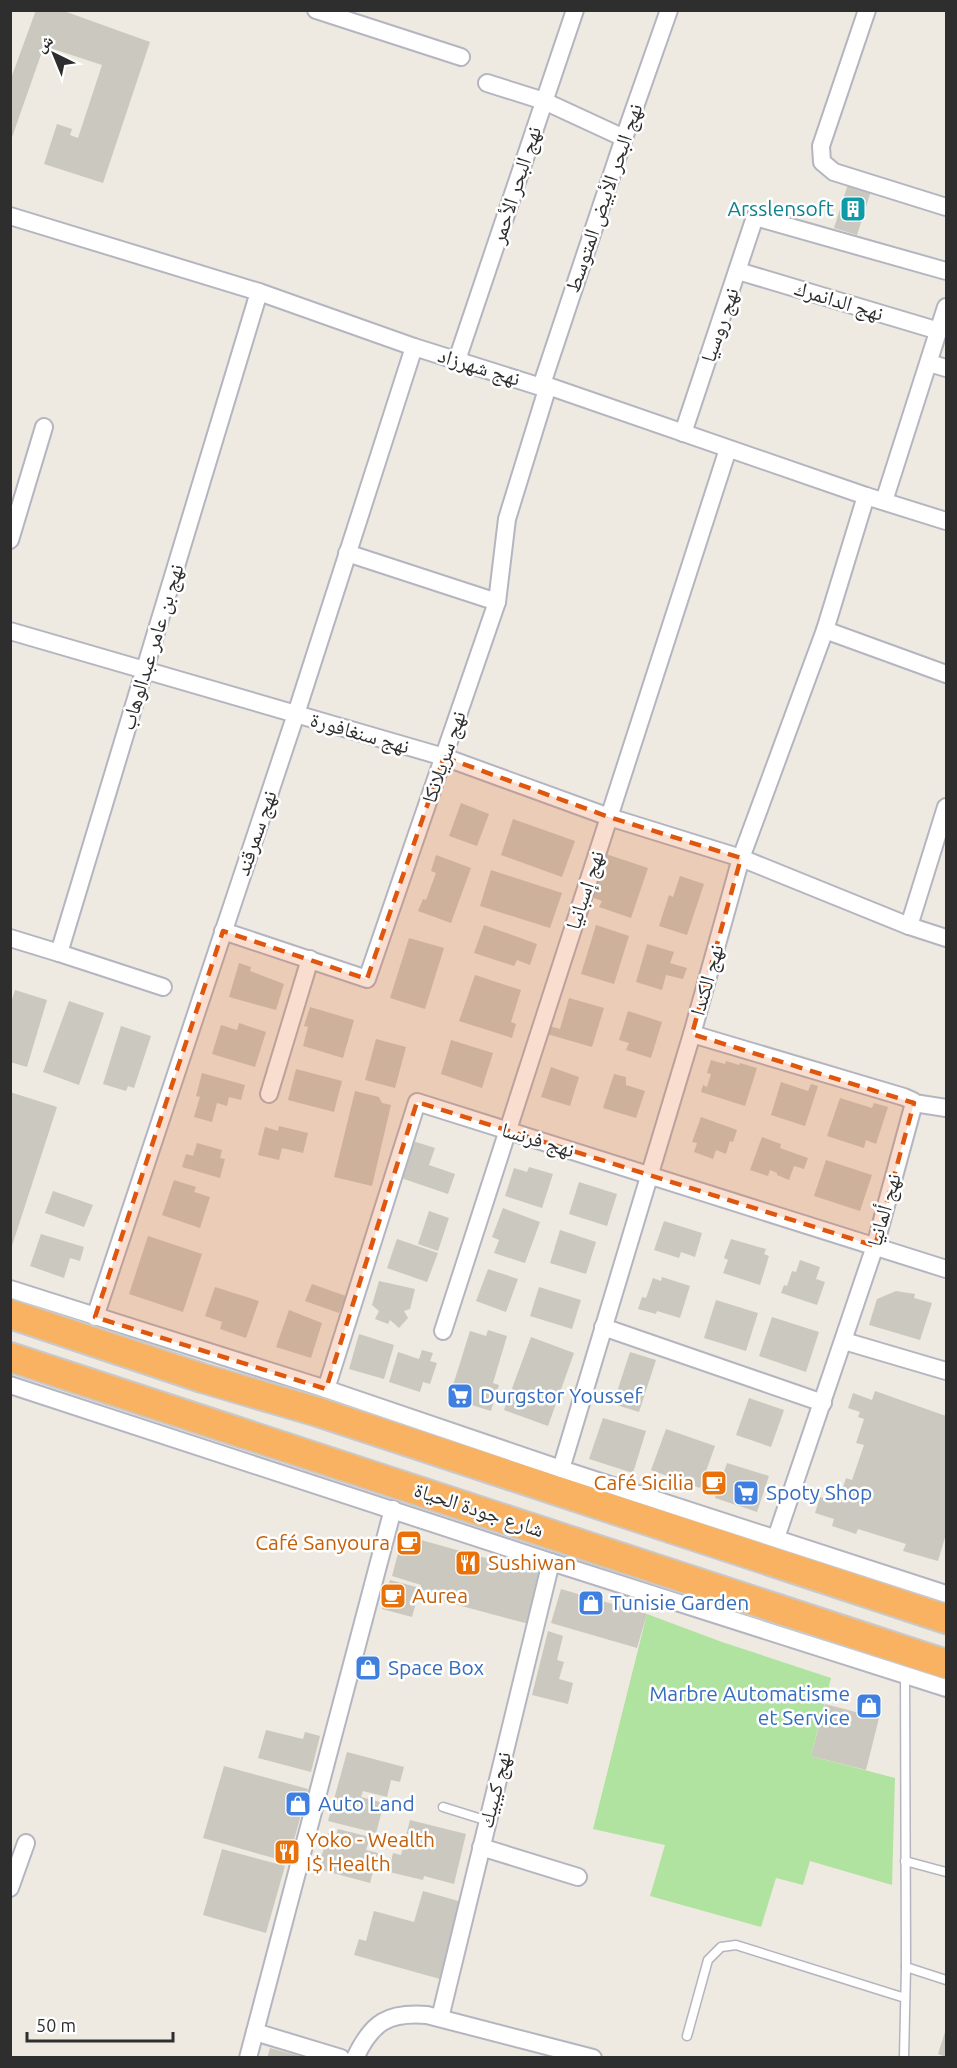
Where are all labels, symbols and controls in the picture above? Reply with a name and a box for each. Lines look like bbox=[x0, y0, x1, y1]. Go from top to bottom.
north arrow bbox=[24, 24, 84, 84]
text: ش bbox=[31, 31, 57, 56]
street label: نهج البحر الأبيض المتوسط bbox=[559, 100, 649, 296]
street label: نهج البحر الأحمر bbox=[485, 123, 547, 248]
building icon: Arsslensoft bbox=[838, 194, 868, 224]
place label: Arsslensoft bbox=[727, 196, 834, 220]
street label: نهج الدانمرك bbox=[791, 275, 887, 327]
street label: نهج روسيا bbox=[695, 284, 745, 366]
street label: نهج شهرزاد bbox=[435, 342, 523, 392]
street label: نهج بن عامر عبدالوهاب bbox=[114, 561, 190, 733]
street label: نهج سنغافورة bbox=[307, 706, 413, 760]
street label: نهج سريلانكا bbox=[416, 708, 472, 806]
street label: نهج سمرقند bbox=[229, 787, 283, 879]
street label: نهج إسبانيا bbox=[560, 847, 611, 933]
street label: نهج الكندا bbox=[684, 941, 730, 1019]
street label: نهج فرنسا bbox=[498, 1117, 578, 1163]
street label: نهج ألمانيا bbox=[861, 1171, 907, 1249]
supermarket icon: Durgstor Youssef bbox=[445, 1381, 475, 1411]
place label: Durgstor Youssef bbox=[480, 1383, 644, 1407]
cafe icon: Café Sicilia bbox=[699, 1468, 729, 1498]
place label: Café Sicilia bbox=[594, 1470, 694, 1494]
street label: شارع جودة الحياة bbox=[411, 1477, 547, 1543]
supermarket icon: Spoty Shop bbox=[731, 1478, 761, 1508]
place label: Spoty Shop bbox=[766, 1480, 872, 1504]
cafe icon: Café Sanyoura bbox=[394, 1528, 424, 1558]
place label: Café Sanyoura bbox=[255, 1530, 390, 1554]
restaurant icon: Sushiwan bbox=[453, 1548, 483, 1578]
place label: Sushiwan bbox=[488, 1550, 576, 1574]
cafe icon: Aurea bbox=[378, 1581, 408, 1611]
place label: Aurea bbox=[412, 1583, 468, 1607]
shop icon: Tunisie Garden bbox=[576, 1588, 606, 1618]
place label: Tunisie Garden bbox=[610, 1590, 749, 1614]
shop icon: Space Box bbox=[353, 1653, 383, 1683]
place label: Space Box bbox=[388, 1655, 485, 1679]
place label: Marbre Automatisme et Service bbox=[649, 1681, 850, 1729]
shop icon: Marbre Automatisme et Service bbox=[854, 1691, 884, 1721]
street label: نهج كيبيك bbox=[473, 1749, 517, 1831]
shop icon: Auto Land bbox=[283, 1789, 313, 1819]
place label: Auto Land bbox=[318, 1791, 415, 1815]
place label: Yoko - Wealth I$ Health bbox=[306, 1827, 435, 1875]
restaurant icon: Yoko - Wealth I$ Health bbox=[272, 1837, 302, 1867]
scale bar bbox=[27, 2005, 172, 2043]
text: 50 m bbox=[36, 2015, 76, 2035]

